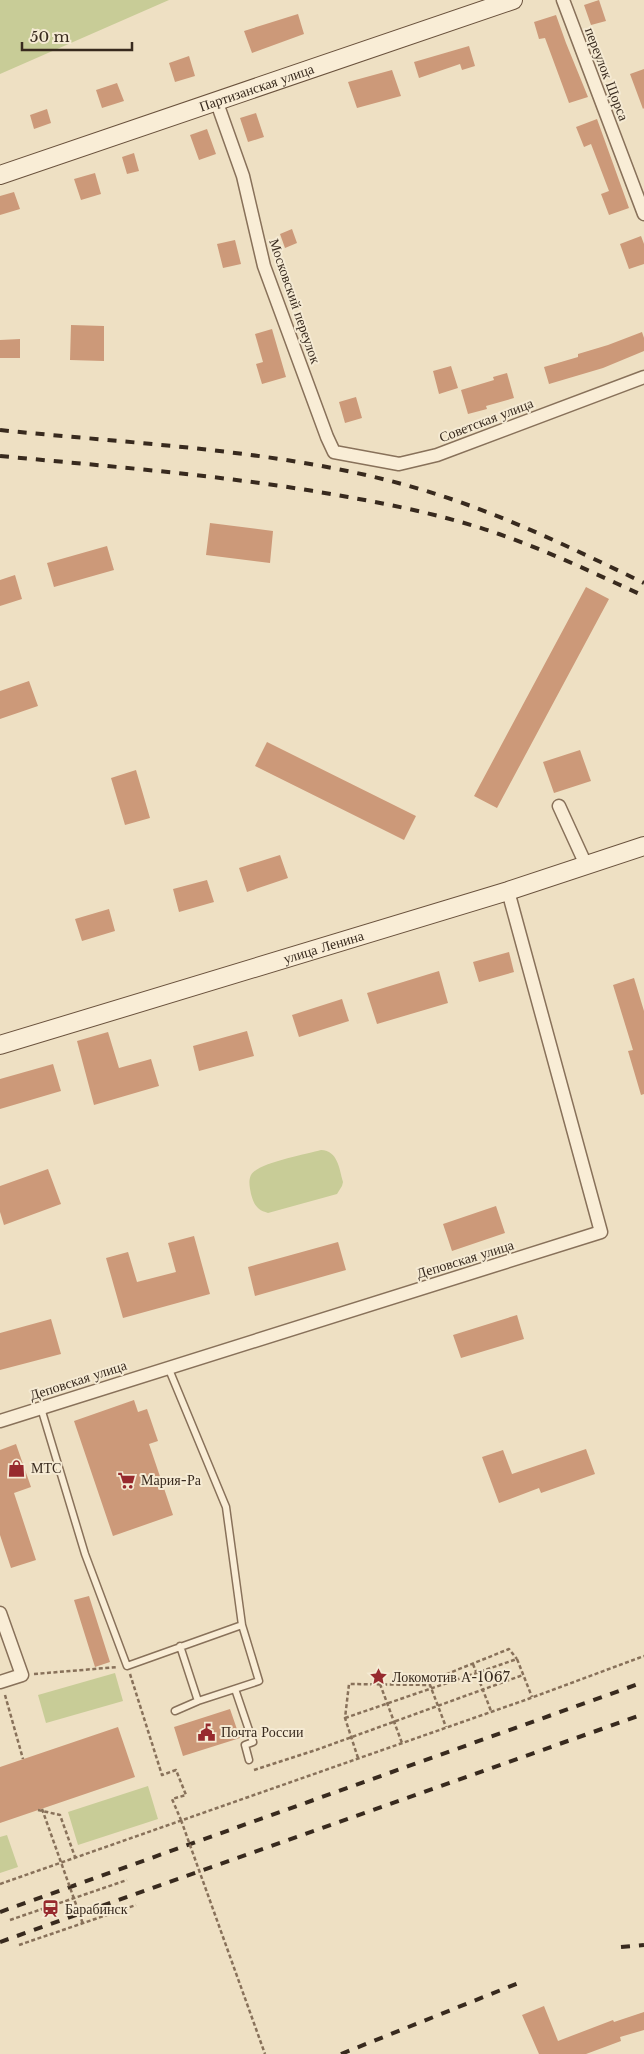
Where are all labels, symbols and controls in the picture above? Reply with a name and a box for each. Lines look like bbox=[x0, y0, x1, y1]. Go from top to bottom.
scale bar bbox=[22, 20, 132, 52]
street label: переулок Щорса bbox=[581, 25, 633, 124]
text: 50 m bbox=[30, 27, 70, 46]
street label: Партизанская улица bbox=[197, 59, 317, 115]
street label: Московский переулок bbox=[265, 236, 325, 366]
street label: Советская улица bbox=[436, 394, 536, 446]
street label: улица Ленина bbox=[281, 926, 367, 968]
street label: Деповская улица bbox=[414, 1235, 517, 1282]
street label: Деповская улица bbox=[27, 1356, 130, 1404]
shop icon: МТС bbox=[7, 1458, 27, 1478]
place label: МТС bbox=[31, 1459, 61, 1477]
supermarket icon: Мария-Ра bbox=[117, 1470, 137, 1490]
place label: Мария-Ра bbox=[141, 1471, 202, 1489]
place icon: Локомотив А-1067 bbox=[368, 1667, 388, 1687]
place label: Локомотив А-1067 bbox=[392, 1668, 511, 1686]
public building icon: Почта России bbox=[197, 1722, 217, 1742]
place label: Почта России bbox=[221, 1723, 304, 1741]
station icon: Барабинск bbox=[41, 1899, 61, 1919]
place label: Барабинск bbox=[65, 1900, 128, 1918]

